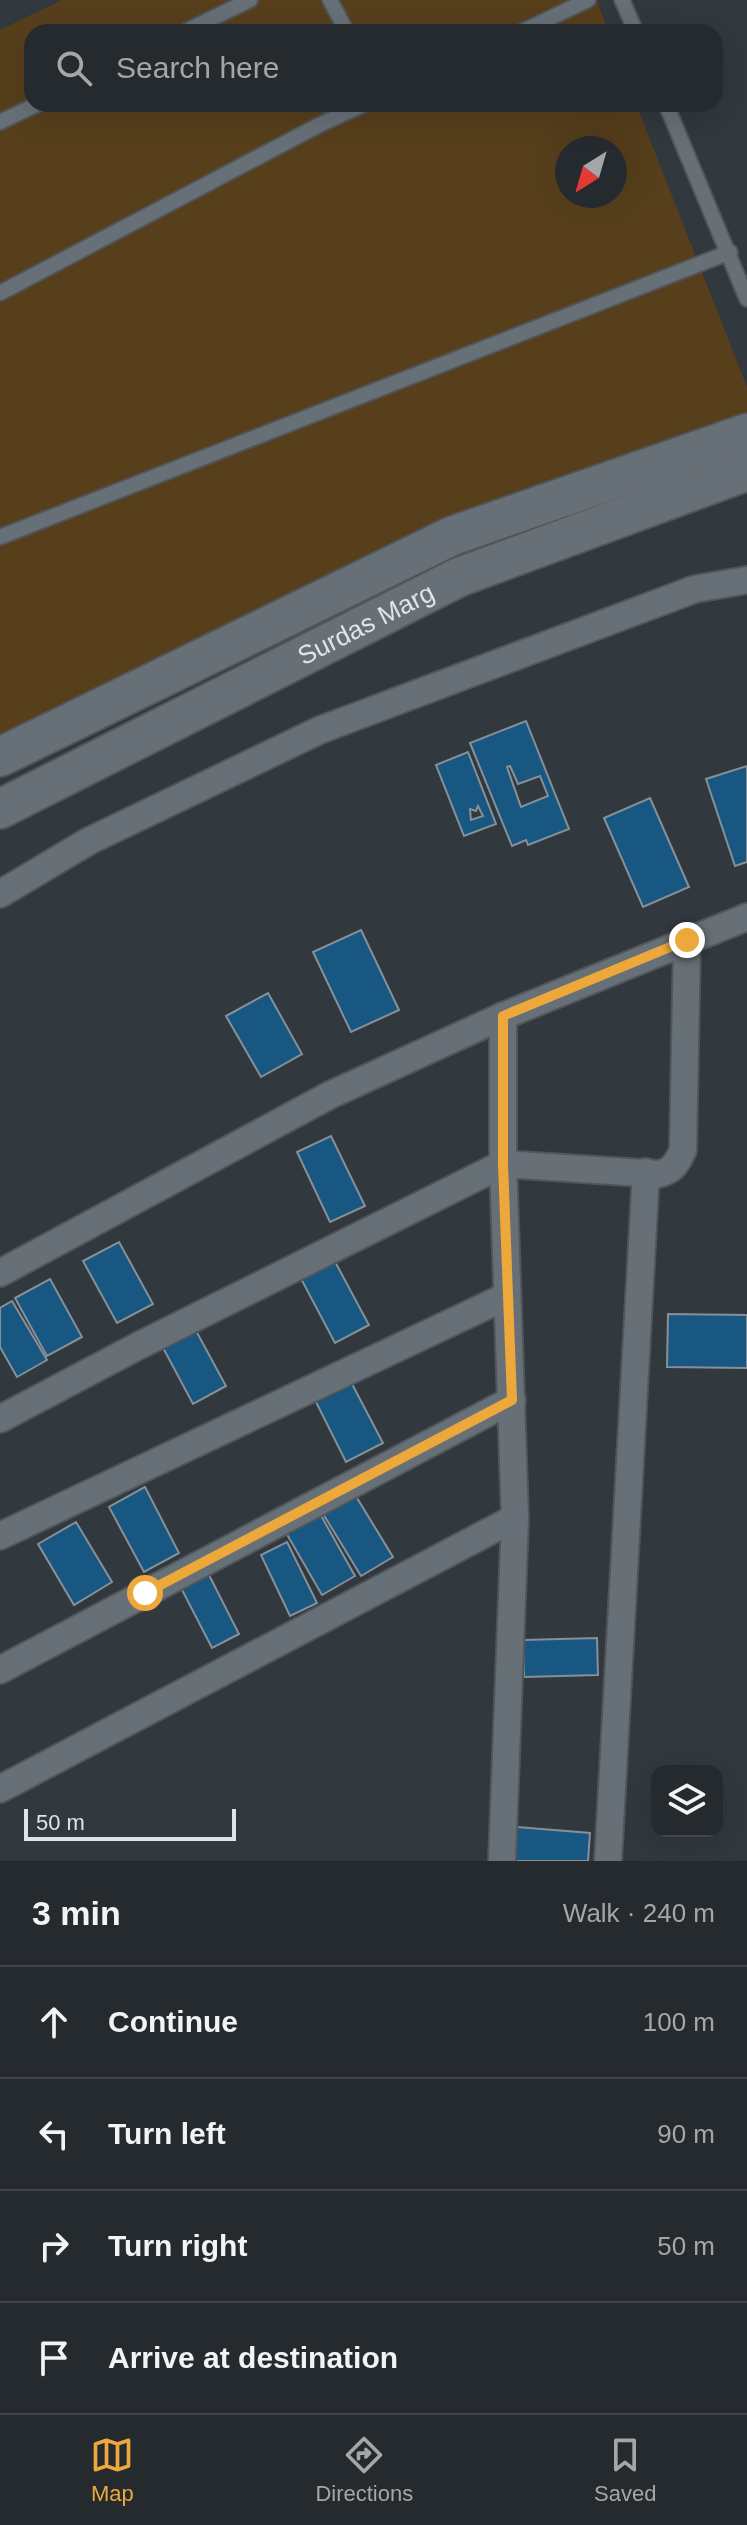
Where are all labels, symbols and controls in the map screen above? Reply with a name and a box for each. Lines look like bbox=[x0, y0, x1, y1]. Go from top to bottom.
search box bbox=[24, 24, 723, 112]
icon: search bbox=[52, 46, 96, 90]
text: Search here bbox=[116, 51, 279, 84]
north arrow bbox=[555, 136, 627, 208]
street label: Surdas Marg bbox=[293, 577, 439, 671]
route end bbox=[669, 922, 705, 958]
route start bbox=[127, 1575, 163, 1611]
map controls bbox=[651, 1765, 723, 1837]
button: layers bbox=[651, 1765, 723, 1837]
scale bar bbox=[24, 1805, 236, 1841]
text: 50 m bbox=[36, 1810, 85, 1835]
text: 3 min bbox=[32, 1894, 121, 1932]
text: Walk · 240 m bbox=[563, 1898, 715, 1928]
icon: ahead bbox=[32, 2000, 76, 2044]
text: Continue bbox=[108, 2005, 238, 2038]
text: 100 m bbox=[643, 2007, 715, 2037]
icon: left bbox=[32, 2112, 76, 2156]
text: Turn left bbox=[108, 2117, 226, 2150]
text: 90 m bbox=[657, 2119, 715, 2149]
icon: right bbox=[32, 2224, 76, 2268]
text: Turn right bbox=[108, 2229, 247, 2262]
text: 50 m bbox=[657, 2231, 715, 2261]
icon: arrive bbox=[32, 2336, 76, 2380]
text: Arrive at destination bbox=[108, 2341, 398, 2374]
tab: Map bbox=[90, 2433, 134, 2507]
tab: Directions bbox=[315, 2433, 413, 2507]
tab: Saved bbox=[594, 2433, 657, 2507]

